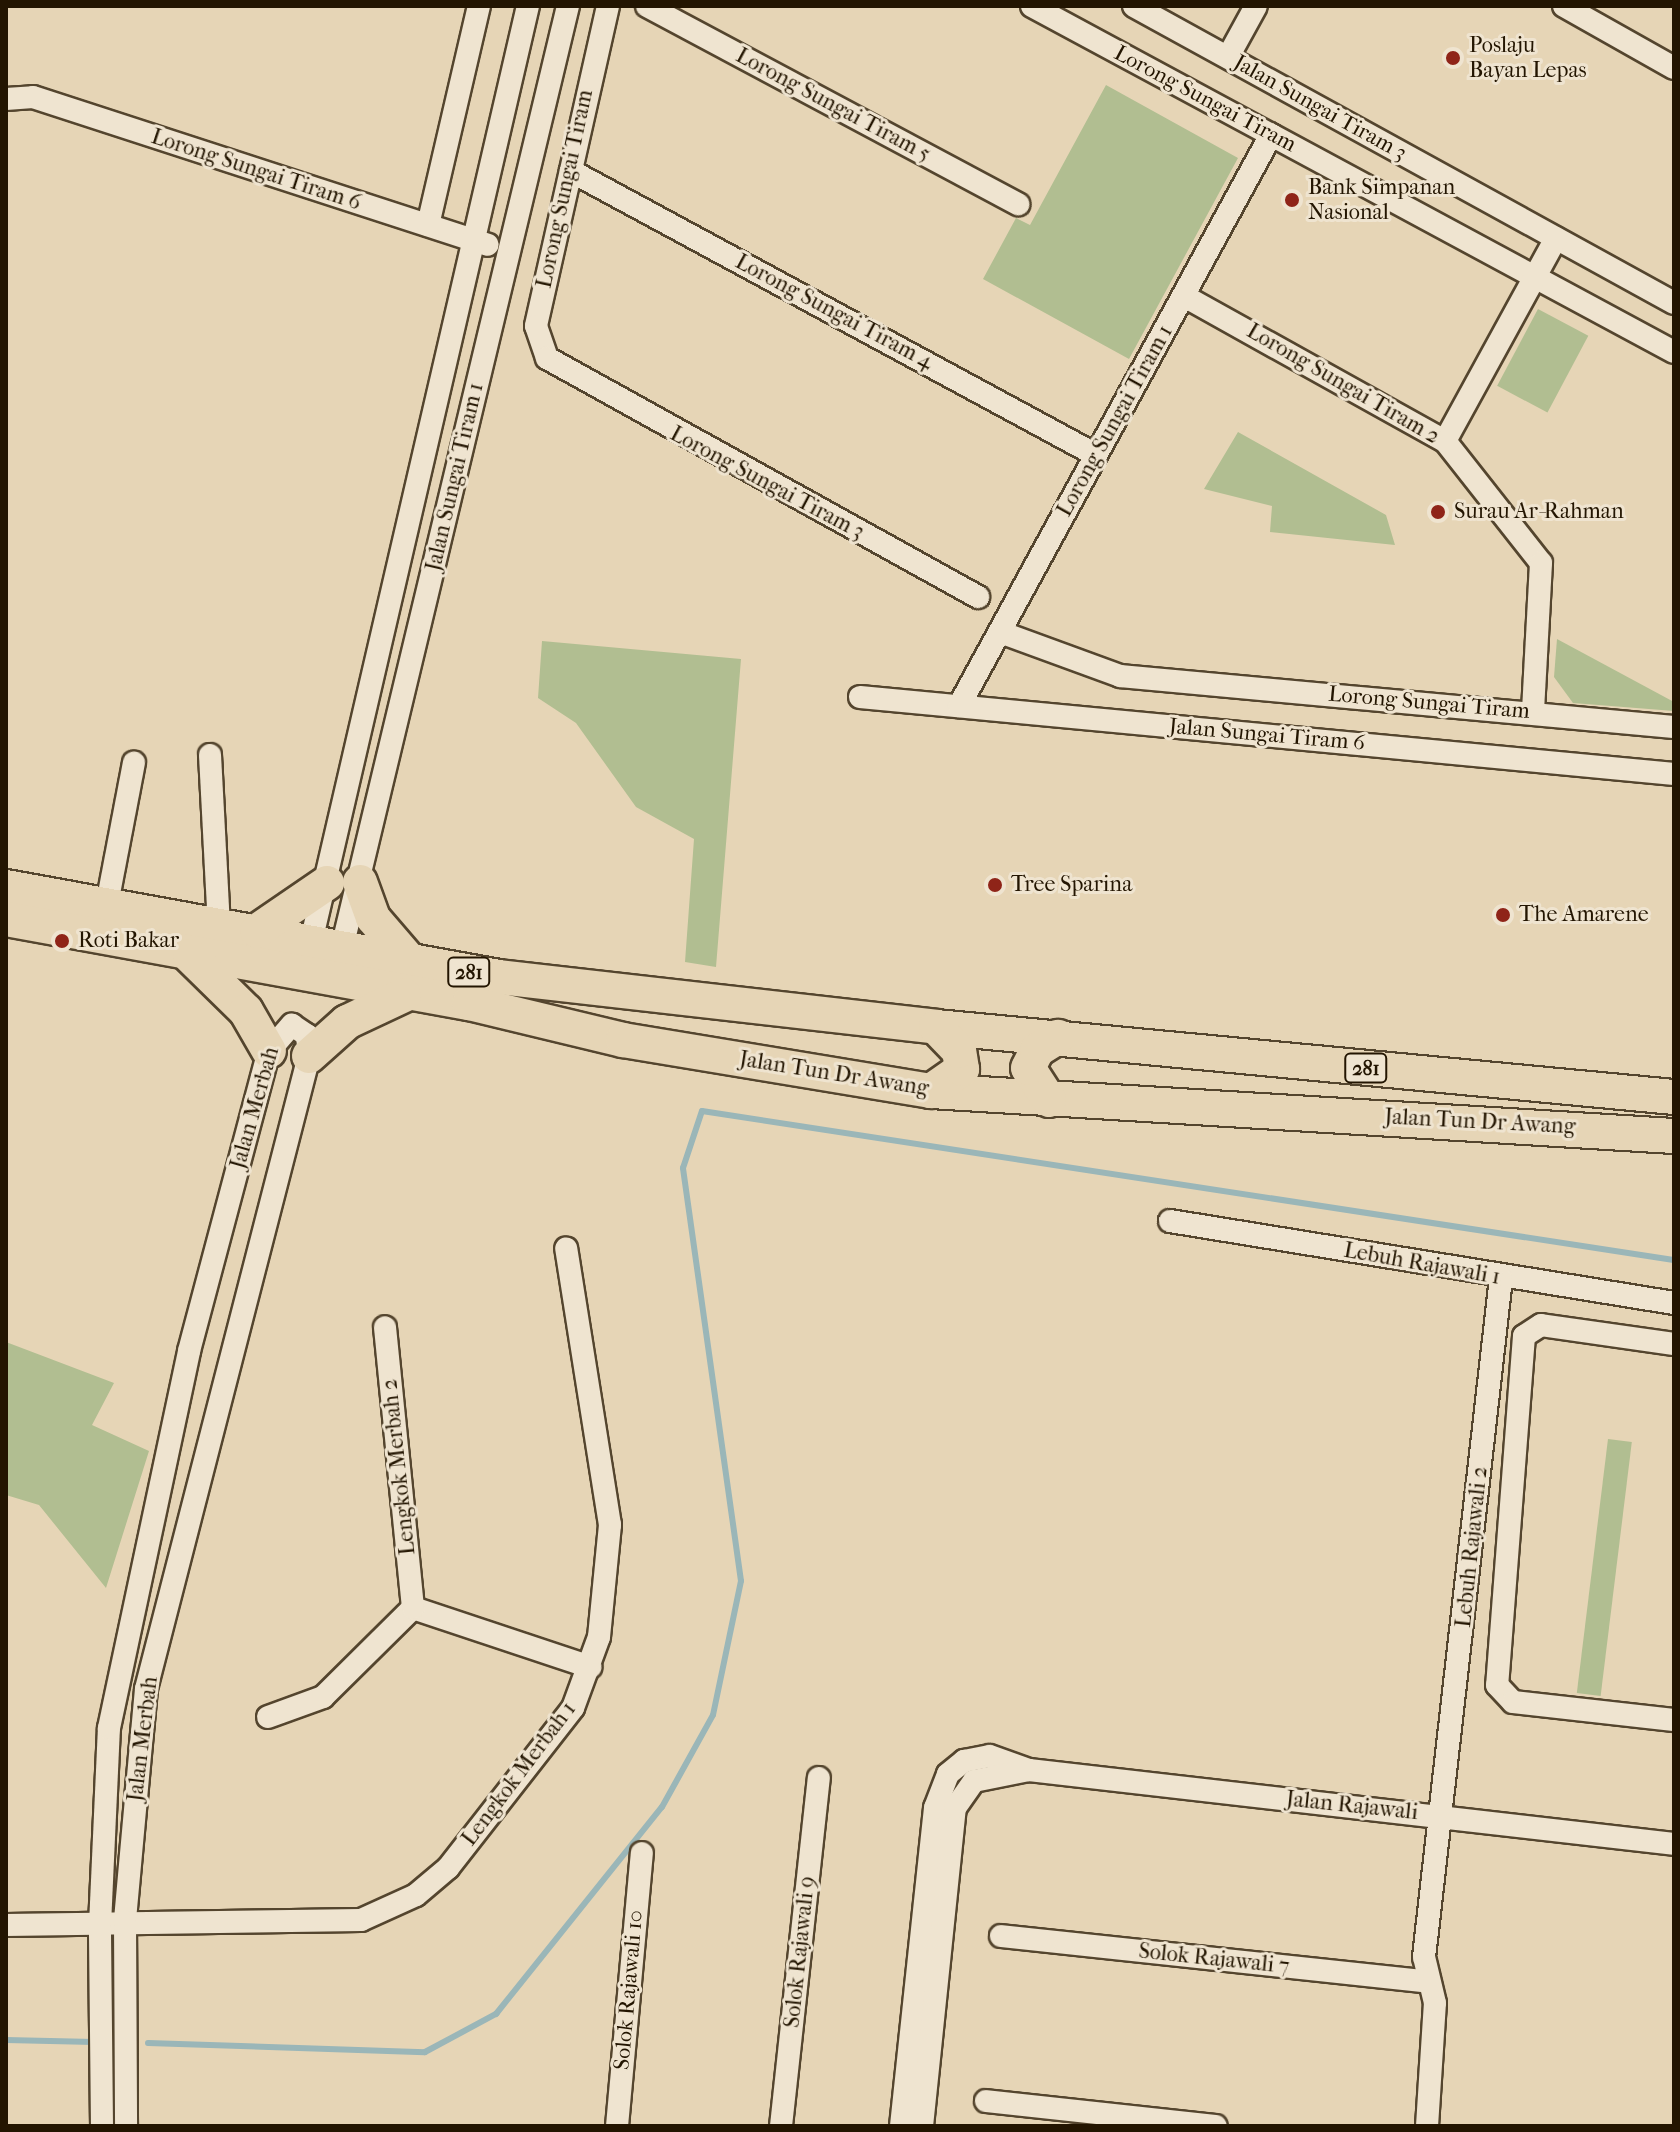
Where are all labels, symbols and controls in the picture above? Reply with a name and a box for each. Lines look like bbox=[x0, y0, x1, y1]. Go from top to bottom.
place label: Poslaju Bayan Lepas bbox=[1469, 32, 1587, 84]
street label: Lorong Sungai Tiram bbox=[1110, 40, 1300, 158]
street label: Lorong Sungai Tiram 5 bbox=[731, 43, 935, 167]
street label: Jalan Sungai Tiram 3 bbox=[1229, 49, 1411, 167]
marker: Poslaju Bayan Lepas bbox=[1444, 49, 1462, 67]
street label: Lorong Sungai Tiram bbox=[531, 87, 599, 291]
street label: Lorong Sungai Tiram 6 bbox=[148, 124, 364, 216]
place label: Bank Simpanan Nasional bbox=[1308, 174, 1455, 226]
marker: Bank Simpanan Nasional bbox=[1283, 191, 1301, 209]
street label: Lorong Sungai Tiram 4 bbox=[731, 249, 937, 375]
street label: Lorong Sungai Tiram 2 bbox=[1242, 318, 1444, 450]
street label: Lorong Sungai Tiram 1 bbox=[1051, 321, 1179, 521]
street label: Jalan Sungai Tiram 1 bbox=[420, 380, 490, 574]
street label: Lorong Sungai Tiram 3 bbox=[665, 421, 869, 545]
place label: Surau Ar-Rahman bbox=[1454, 499, 1624, 525]
marker: Surau Ar-Rahman bbox=[1429, 503, 1447, 521]
street label: Lorong Sungai Tiram bbox=[1327, 681, 1531, 725]
street label: Jalan Sungai Tiram 6 bbox=[1168, 713, 1366, 757]
place label: Tree Sparina bbox=[1011, 872, 1132, 898]
marker: Tree Sparina bbox=[986, 876, 1004, 894]
place label: The Amarene bbox=[1519, 902, 1649, 928]
marker: The Amarene bbox=[1494, 906, 1512, 924]
place label: Roti Bakar bbox=[78, 928, 179, 954]
marker: Roti Bakar bbox=[53, 932, 71, 950]
road number: 281 bbox=[447, 956, 491, 988]
street label: Jalan Merbah bbox=[225, 1044, 285, 1172]
street label: Jalan Tun Dr Awang bbox=[738, 1046, 930, 1102]
road number: 281 bbox=[1344, 1052, 1388, 1084]
street label: Jalan Tun Dr Awang bbox=[1384, 1104, 1576, 1140]
street label: Lebuh Rajawali 1 bbox=[1342, 1237, 1502, 1291]
street label: Lengkok Merbah 2 bbox=[377, 1378, 421, 1556]
street label: Lebuh Rajawali 2 bbox=[1450, 1465, 1494, 1629]
street label: Jalan Merbah bbox=[122, 1675, 164, 1803]
street label: Lengkok Merbah 1 bbox=[456, 1697, 582, 1851]
street label: Jalan Rajawali bbox=[1285, 1786, 1419, 1826]
street label: Solok Rajawali 9 bbox=[779, 1875, 821, 2029]
street label: Solok Rajawali 10 bbox=[609, 1909, 649, 2071]
street label: Solok Rajawali 7 bbox=[1137, 1938, 1291, 1980]

